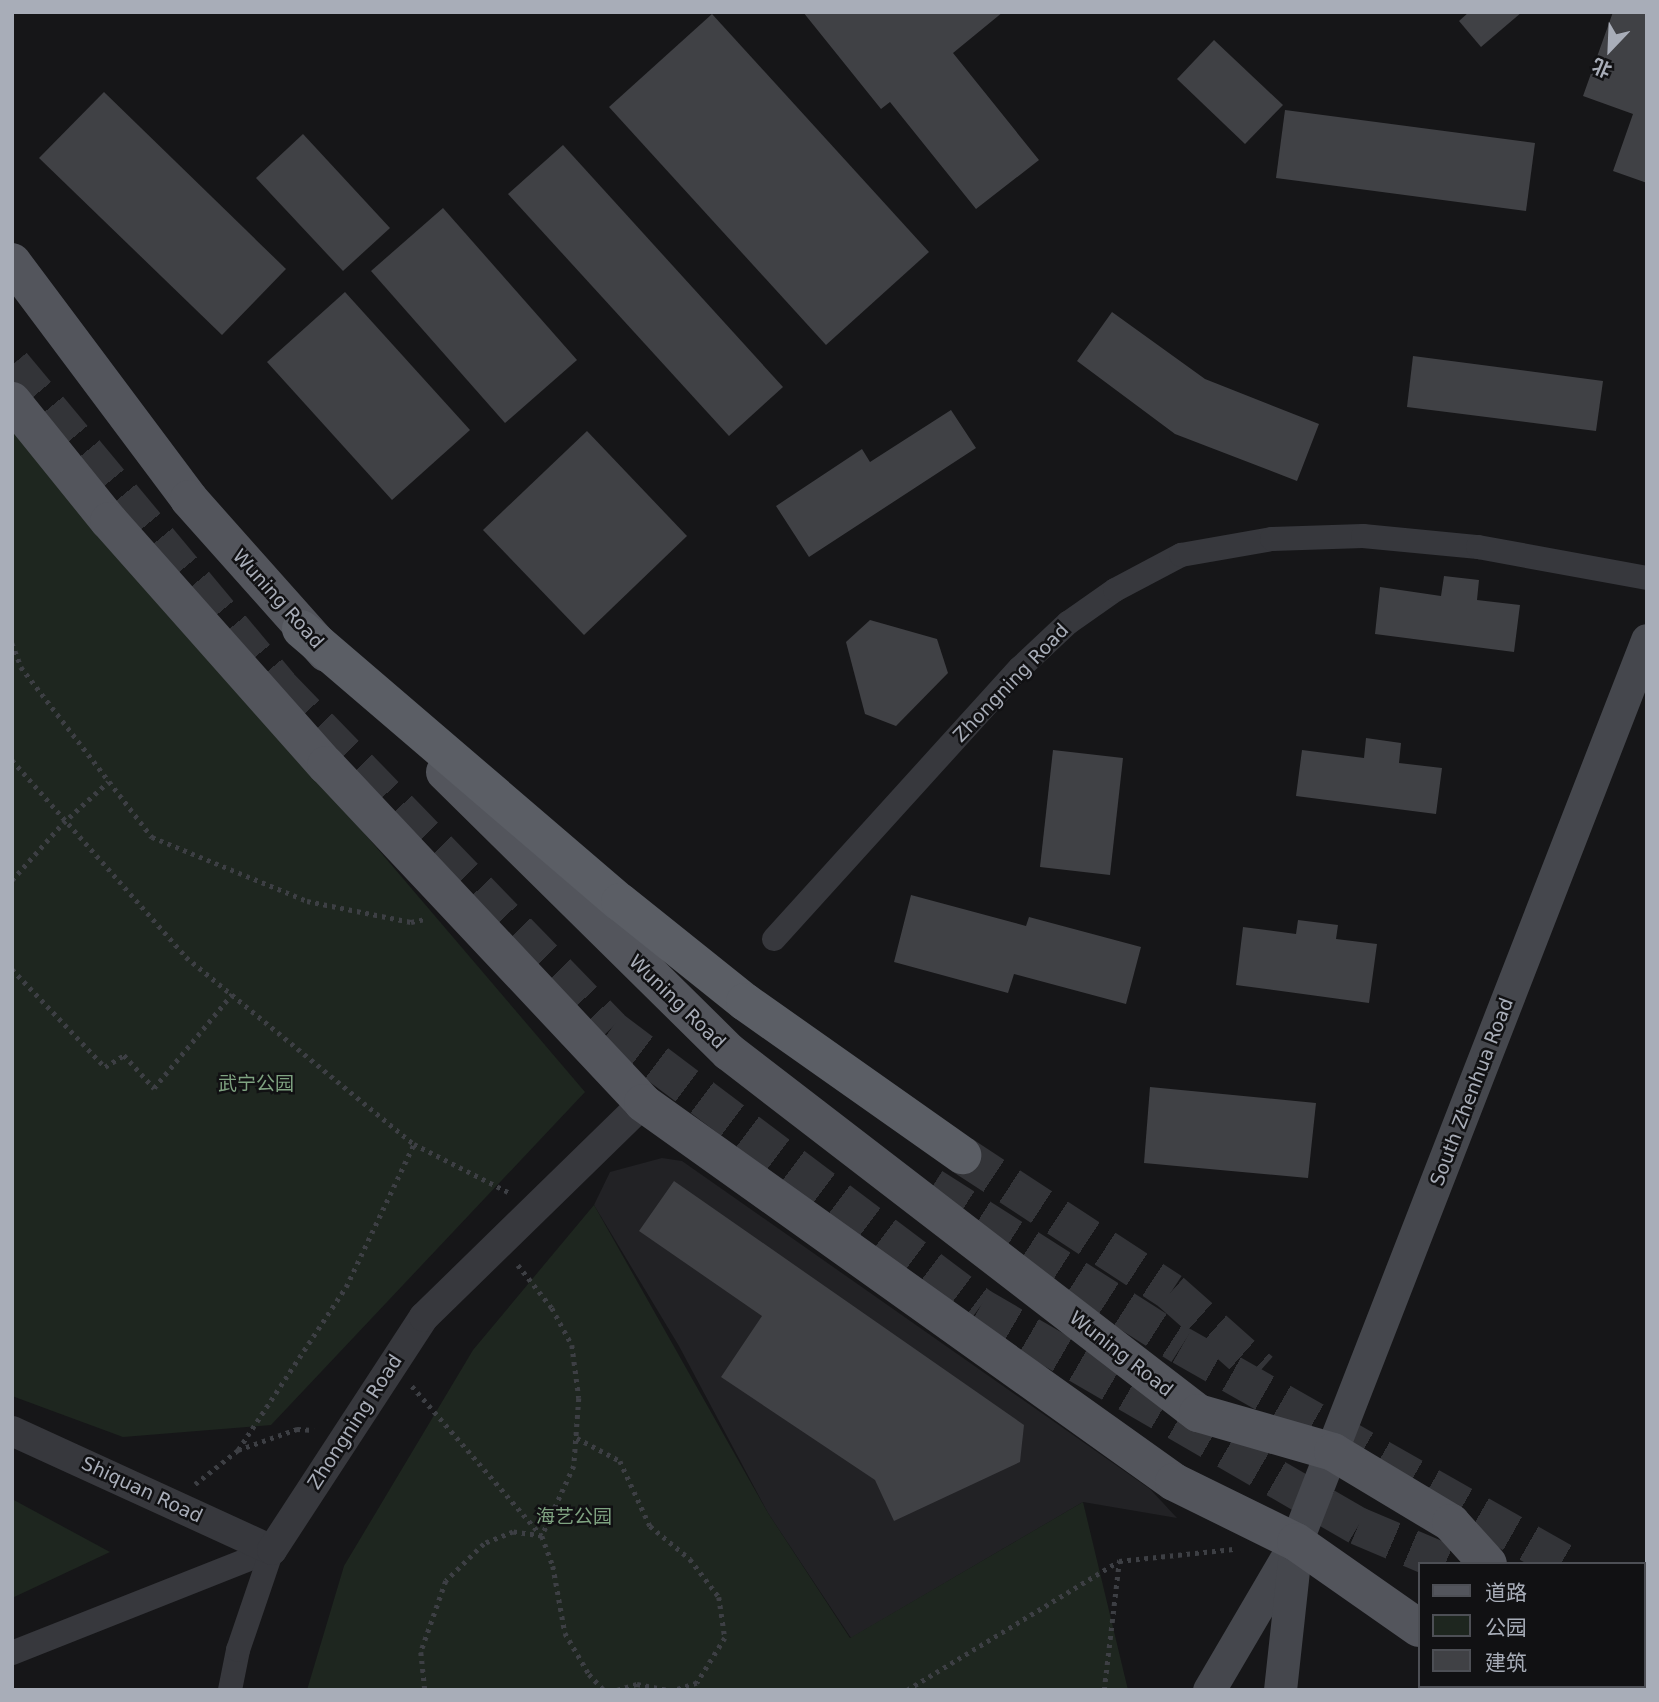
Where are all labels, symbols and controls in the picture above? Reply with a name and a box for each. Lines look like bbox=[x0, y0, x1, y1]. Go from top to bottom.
north arrow bbox=[1575, 14, 1645, 84]
text: 北 bbox=[1589, 54, 1615, 82]
street label: Wuning Road bbox=[228, 545, 328, 653]
street label: Zhongning Road bbox=[949, 619, 1073, 747]
street label: Wuning Road bbox=[624, 950, 730, 1054]
street label: South Zhenhua Road bbox=[1426, 995, 1518, 1189]
park label: 武宁公园 bbox=[218, 1073, 294, 1095]
street label: Wuning Road bbox=[1065, 1306, 1177, 1402]
street label: Zhongning Road bbox=[303, 1350, 407, 1494]
street label: Shiquan Road bbox=[78, 1452, 206, 1528]
park label: 海艺公园 bbox=[536, 1506, 612, 1528]
legend bbox=[1418, 1562, 1645, 1688]
text: 道路 bbox=[1485, 1581, 1527, 1605]
text: 公园 bbox=[1485, 1616, 1527, 1640]
text: 建筑 bbox=[1485, 1651, 1527, 1675]

